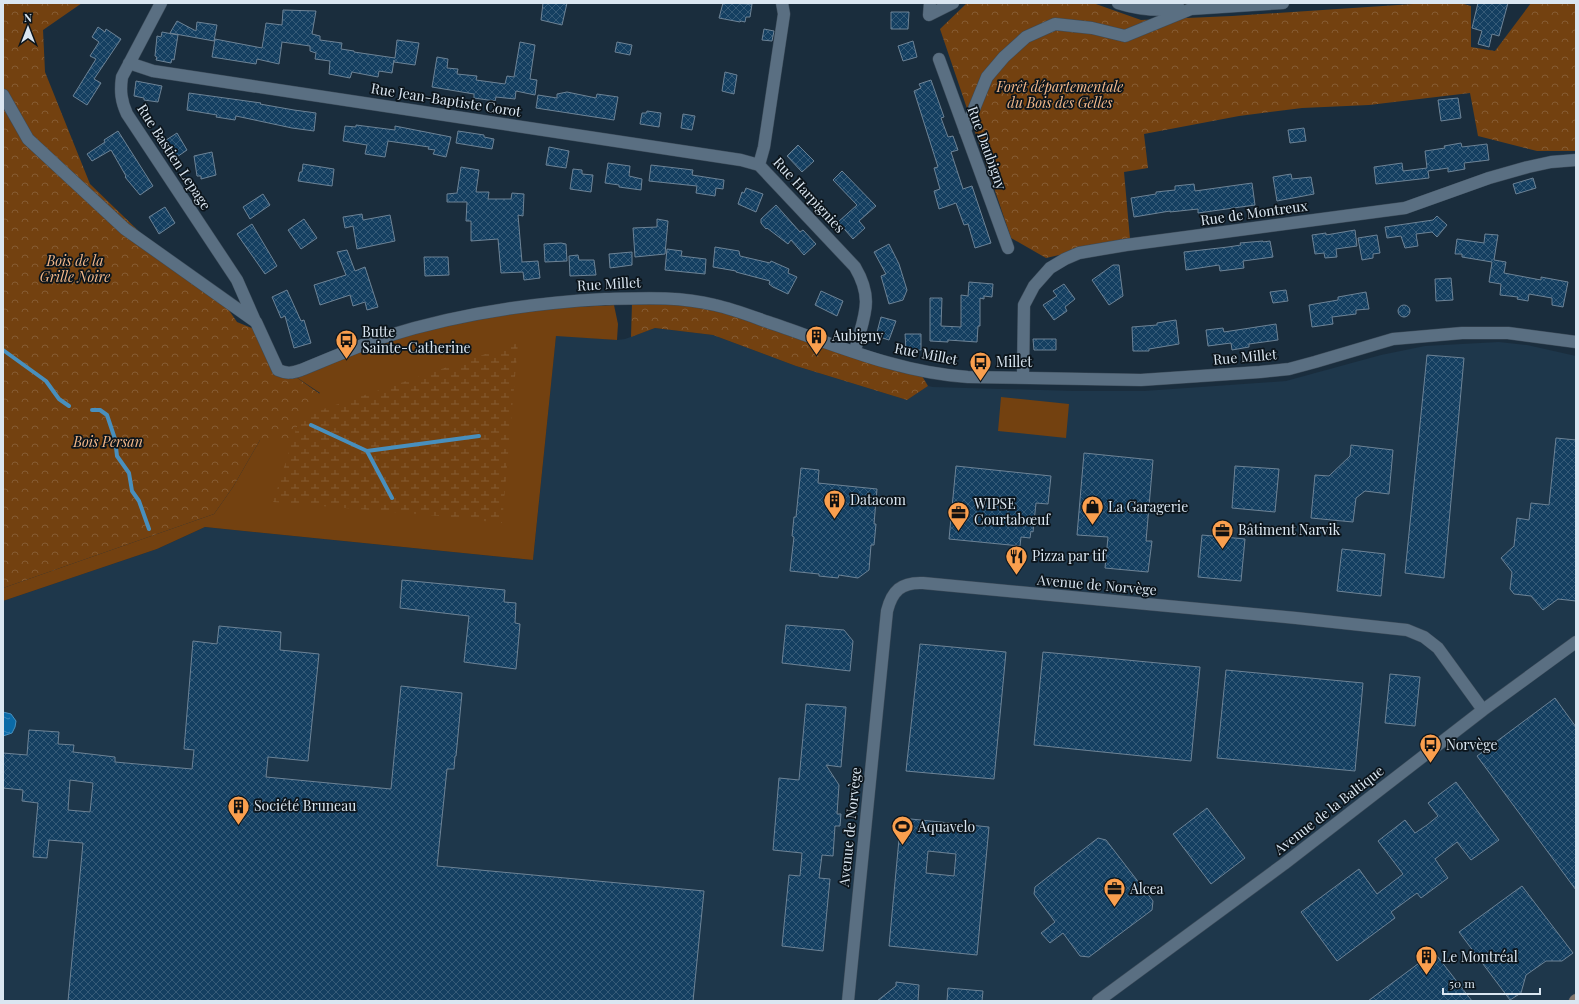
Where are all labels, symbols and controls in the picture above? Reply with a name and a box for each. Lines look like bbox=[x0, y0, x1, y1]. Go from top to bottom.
north arrow bbox=[8, 8, 48, 48]
text: N bbox=[24, 10, 32, 25]
park label: Forêt départementale du Bois des Gelles bbox=[996, 77, 1123, 112]
street label: Rue Jean-Baptiste Corot bbox=[370, 78, 524, 121]
street label: Rue Bastien Lepage bbox=[133, 100, 216, 213]
street label: Rue Daubigny bbox=[964, 103, 1011, 192]
street label: Rue Harpignies bbox=[769, 153, 849, 237]
street label: Rue de Montreux bbox=[1199, 195, 1309, 229]
park label: Bois de la Grille Noire bbox=[40, 251, 110, 286]
street label: Rue Millet bbox=[577, 272, 642, 295]
place label: Butte Sainte-Catherine bbox=[362, 322, 471, 357]
building icon: Aubigny bbox=[804, 323, 830, 356]
place label: Aubigny bbox=[831, 326, 883, 345]
bus stop icon: Butte Sainte-Catherine bbox=[333, 327, 359, 360]
street label: Rue Millet bbox=[893, 338, 960, 369]
street label: Rue Millet bbox=[1212, 344, 1279, 369]
bus stop icon: Millet bbox=[967, 349, 993, 382]
place label: Millet bbox=[996, 352, 1033, 371]
park label: Bois Persan bbox=[72, 432, 143, 451]
building icon: Datacom bbox=[821, 487, 847, 520]
place label: Datacom bbox=[850, 490, 906, 509]
place label: WIPSE Courtabœuf bbox=[973, 494, 1051, 529]
shop icon: La Garagerie bbox=[1080, 494, 1106, 527]
place label: La Garagerie bbox=[1108, 497, 1188, 516]
office icon: WIPSE Courtabœuf bbox=[946, 499, 972, 532]
office icon: Bâtiment Narvik bbox=[1209, 517, 1235, 550]
place label: Bâtiment Narvik bbox=[1238, 520, 1341, 539]
restaurant icon: Pizza par tif bbox=[1003, 543, 1029, 576]
place label: Pizza par tif bbox=[1032, 546, 1107, 565]
street label: Avenue de Norvège bbox=[1035, 570, 1158, 599]
bus stop icon: Norvège bbox=[1417, 732, 1443, 765]
place label: Norvège bbox=[1446, 735, 1498, 754]
street label: Avenue de la Baltique bbox=[1269, 761, 1387, 859]
street label: Avenue de Norvège bbox=[834, 766, 865, 889]
building icon: Société Bruneau bbox=[226, 793, 252, 826]
place label: Société Bruneau bbox=[254, 796, 356, 815]
sports icon: Aquavelo bbox=[890, 814, 916, 847]
place label: Aquavelo bbox=[917, 817, 975, 836]
office icon: Alcea bbox=[1101, 876, 1127, 909]
place label: Alcea bbox=[1129, 879, 1164, 898]
building icon: Le Montréal bbox=[1414, 944, 1440, 977]
place label: Le Montréal bbox=[1442, 947, 1518, 966]
scale bar bbox=[1443, 970, 1540, 996]
text: 50 m bbox=[1449, 975, 1475, 991]

